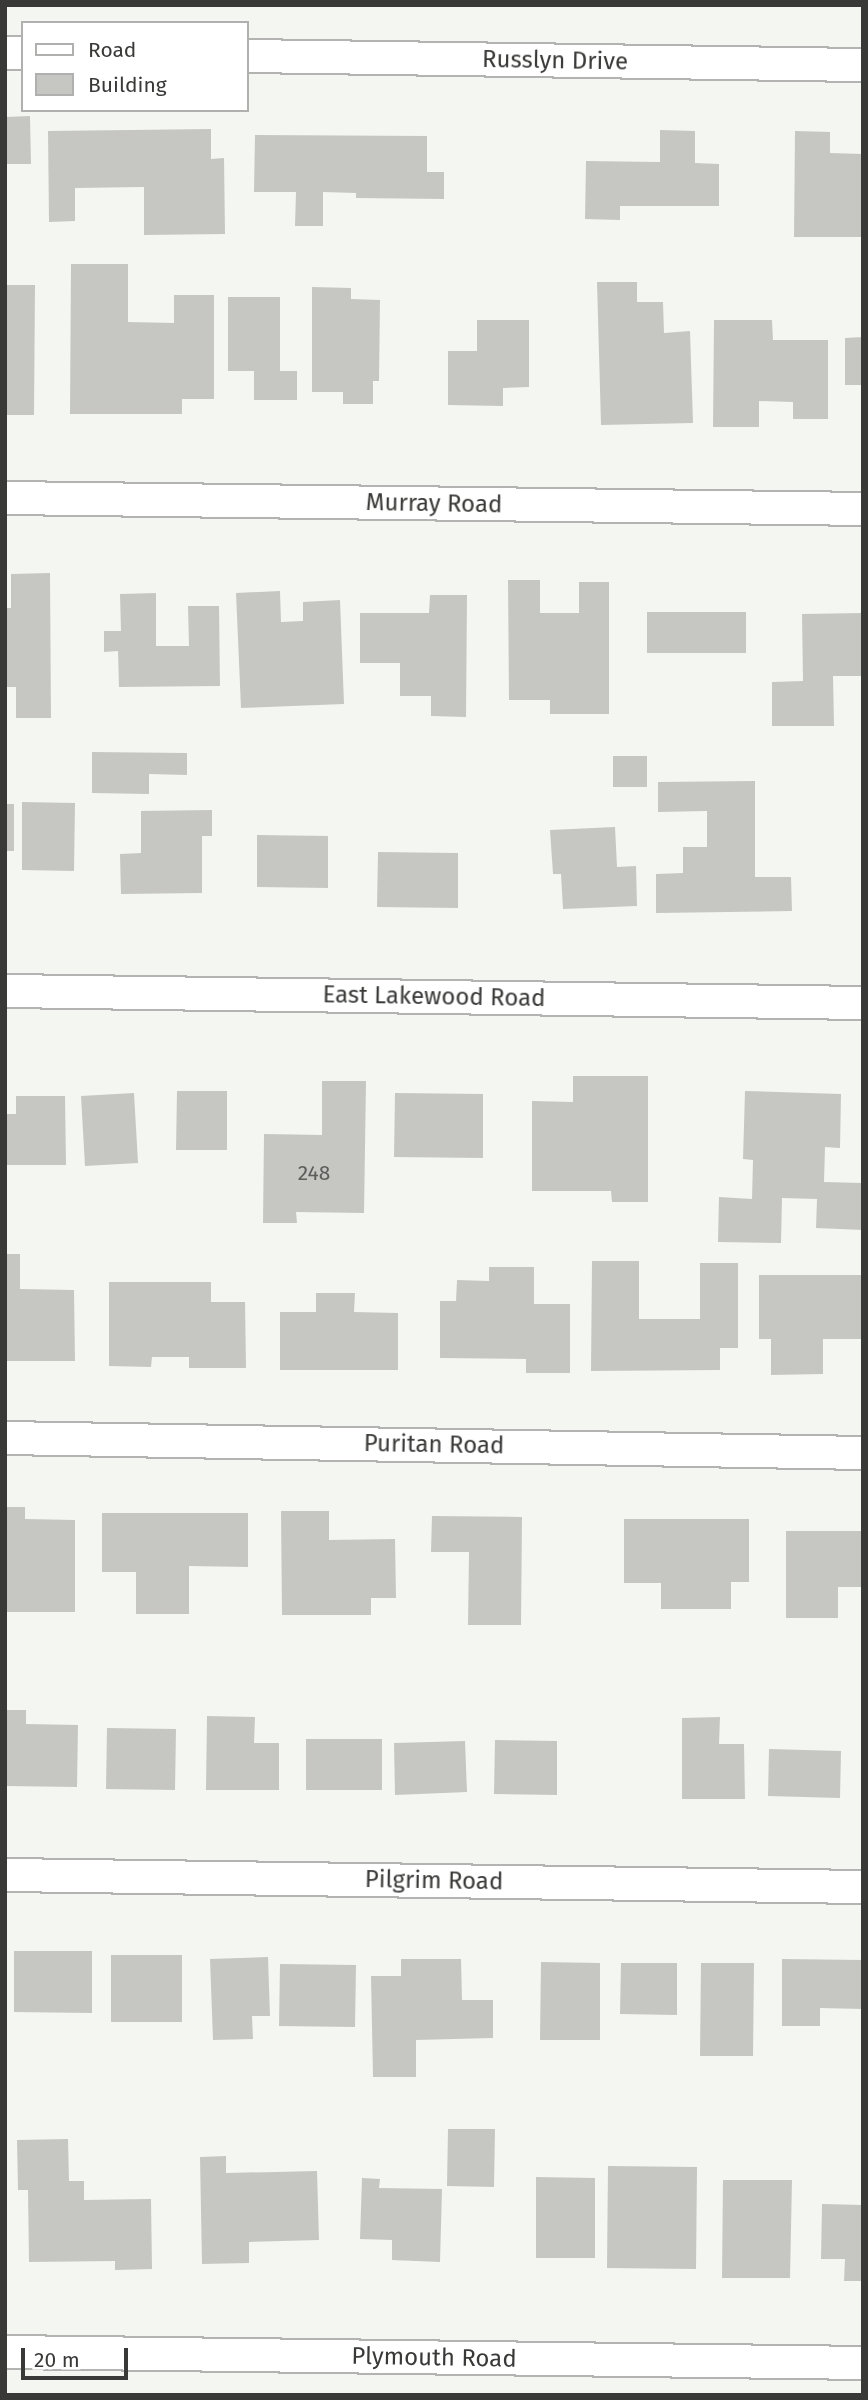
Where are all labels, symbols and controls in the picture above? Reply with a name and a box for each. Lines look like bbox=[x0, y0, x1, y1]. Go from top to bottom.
legend bbox=[21, 21, 248, 112]
text: Road bbox=[88, 37, 136, 63]
street label: Russlyn Drive bbox=[482, 45, 628, 77]
text: Building bbox=[88, 72, 167, 98]
street label: Murray Road bbox=[365, 488, 503, 520]
street label: East Lakewood Road bbox=[322, 981, 546, 1013]
house number: 248 bbox=[298, 1160, 330, 1186]
street label: Puritan Road bbox=[363, 1429, 505, 1461]
street label: Pilgrim Road bbox=[364, 1865, 504, 1897]
scale bar bbox=[24, 2334, 131, 2378]
street label: Plymouth Road bbox=[351, 2342, 517, 2374]
text: 20 m bbox=[34, 2347, 80, 2373]

